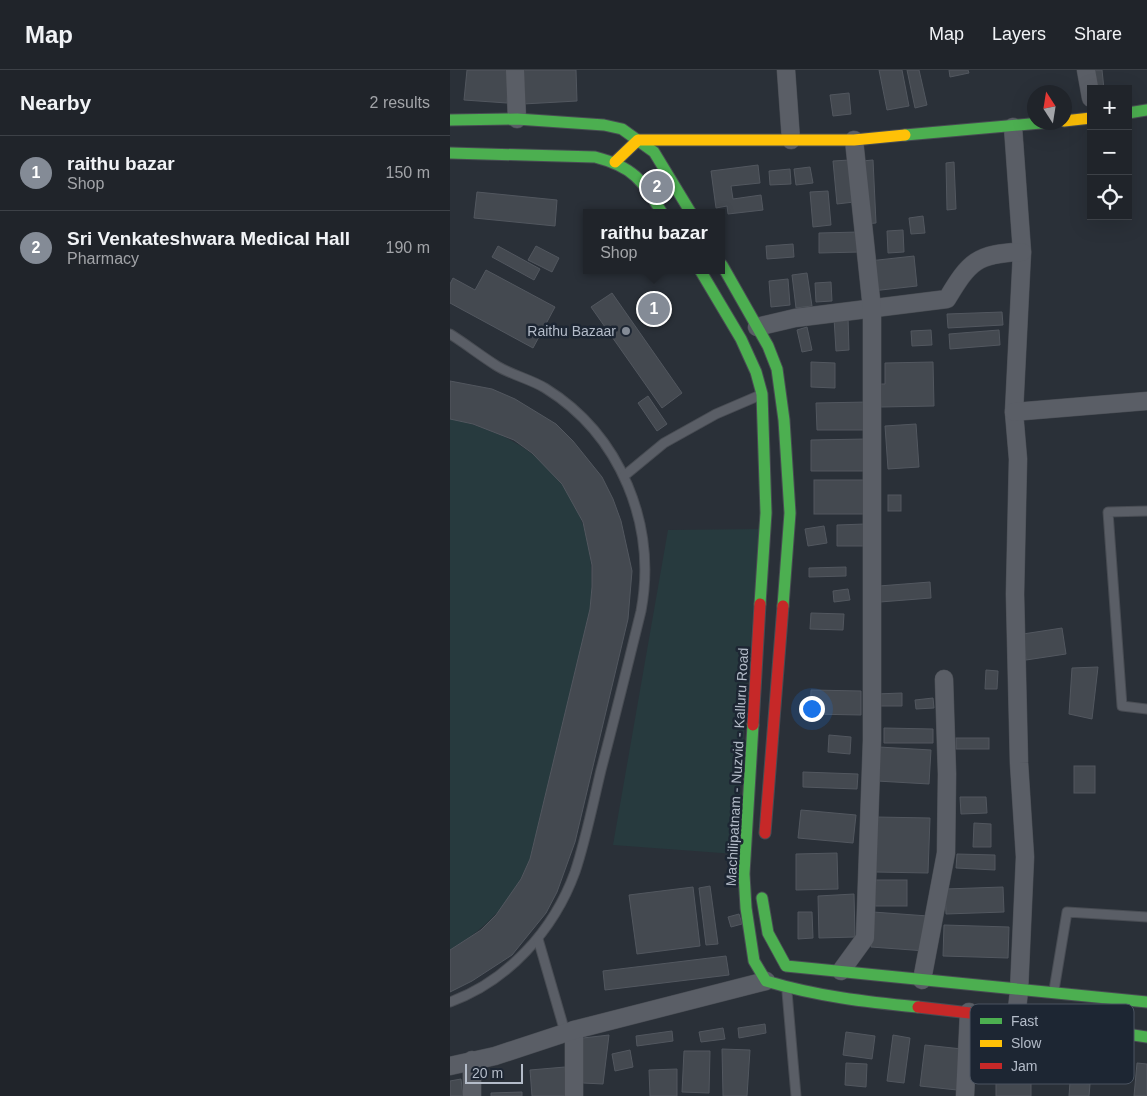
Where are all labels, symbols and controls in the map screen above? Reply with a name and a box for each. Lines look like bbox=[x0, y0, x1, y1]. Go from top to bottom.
text: Map bbox=[25, 21, 73, 48]
text: Map bbox=[929, 24, 964, 44]
text: Layers bbox=[992, 24, 1046, 44]
text: Share bbox=[1074, 24, 1122, 44]
north arrow bbox=[1027, 85, 1072, 130]
map controls bbox=[1087, 85, 1132, 220]
button: + bbox=[1087, 85, 1132, 130]
text: Nearby bbox=[20, 91, 91, 114]
text: 2 results bbox=[370, 94, 430, 111]
button: − bbox=[1087, 130, 1132, 175]
text: raithu bazar bbox=[67, 153, 175, 174]
text: 1 bbox=[32, 164, 40, 181]
text: 150 m bbox=[386, 164, 430, 181]
pin: 2 bbox=[641, 168, 673, 206]
text: Shop bbox=[67, 175, 104, 192]
button: locate bbox=[1087, 175, 1132, 220]
popup bbox=[583, 209, 725, 274]
text: raithu bazar bbox=[600, 222, 708, 243]
text: Sri Venkateshwara Medical Hall bbox=[67, 228, 350, 249]
text: 2 bbox=[32, 239, 40, 256]
text: 190 m bbox=[386, 239, 430, 256]
text: Shop bbox=[600, 244, 638, 261]
text: Pharmacy bbox=[67, 250, 139, 267]
pin: 1 bbox=[638, 290, 670, 328]
place label: Raithu Bazaar bbox=[527, 323, 616, 339]
marker: Raithu Bazaar bbox=[620, 325, 632, 337]
street label: Machilipatnam - Nuzvid - Kalluru Road bbox=[723, 647, 751, 887]
your location bbox=[799, 696, 825, 722]
legend bbox=[970, 1004, 1134, 1084]
text: Fast bbox=[1011, 1013, 1038, 1029]
text: Slow bbox=[1011, 1035, 1042, 1051]
text: Jam bbox=[1011, 1058, 1037, 1074]
scale bar bbox=[465, 1061, 522, 1084]
text: 20 m bbox=[472, 1065, 503, 1081]

